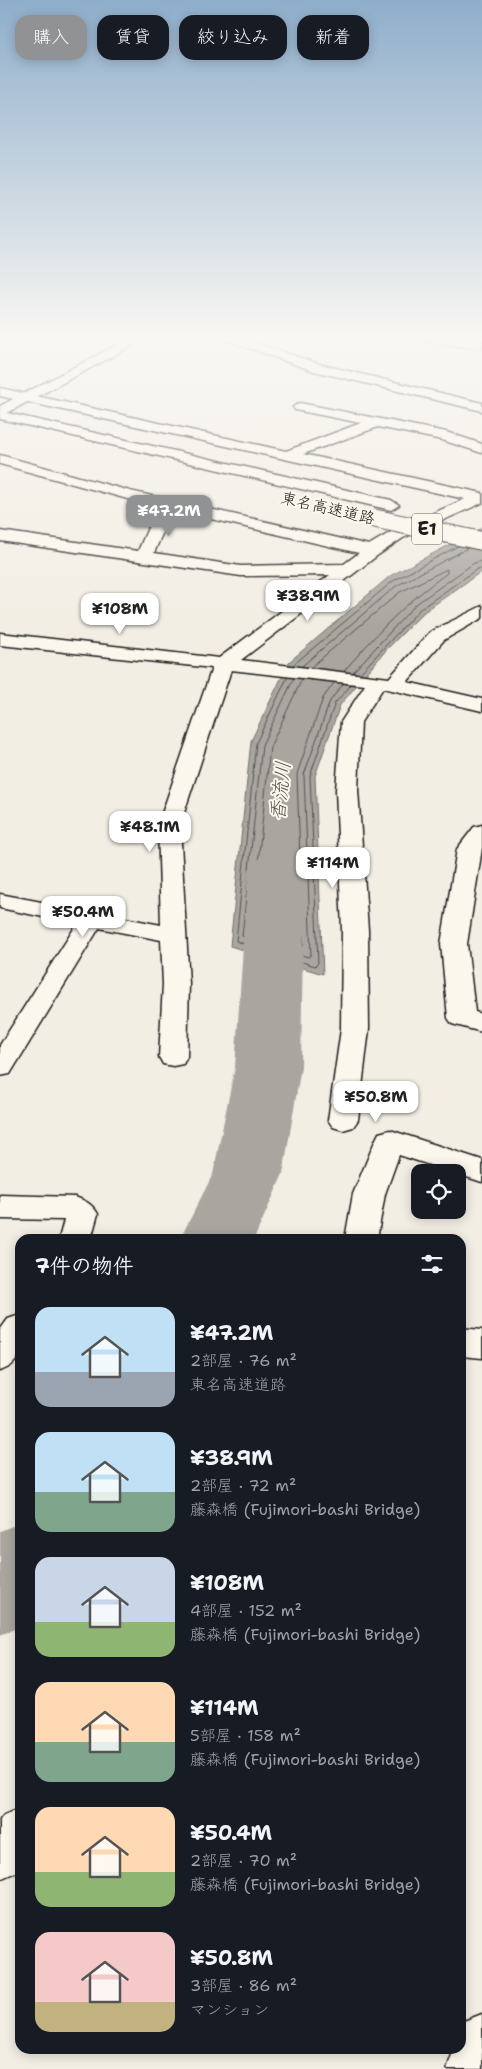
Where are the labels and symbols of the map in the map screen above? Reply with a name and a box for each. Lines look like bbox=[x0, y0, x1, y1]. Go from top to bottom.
street label: 東名高速道路 bbox=[279, 487, 377, 529]
pin: ¥47.2M bbox=[128, 494, 210, 537]
road number: E1 bbox=[412, 514, 442, 544]
pin: ¥38.9M bbox=[267, 580, 349, 622]
pin: ¥108M bbox=[85, 592, 155, 635]
water label: 香流川 bbox=[264, 760, 296, 822]
pin: ¥48.1M bbox=[109, 810, 191, 853]
pin: ¥114M bbox=[298, 846, 368, 889]
pin: ¥50.4M bbox=[42, 896, 124, 938]
pin: ¥50.8M bbox=[335, 1080, 417, 1123]

